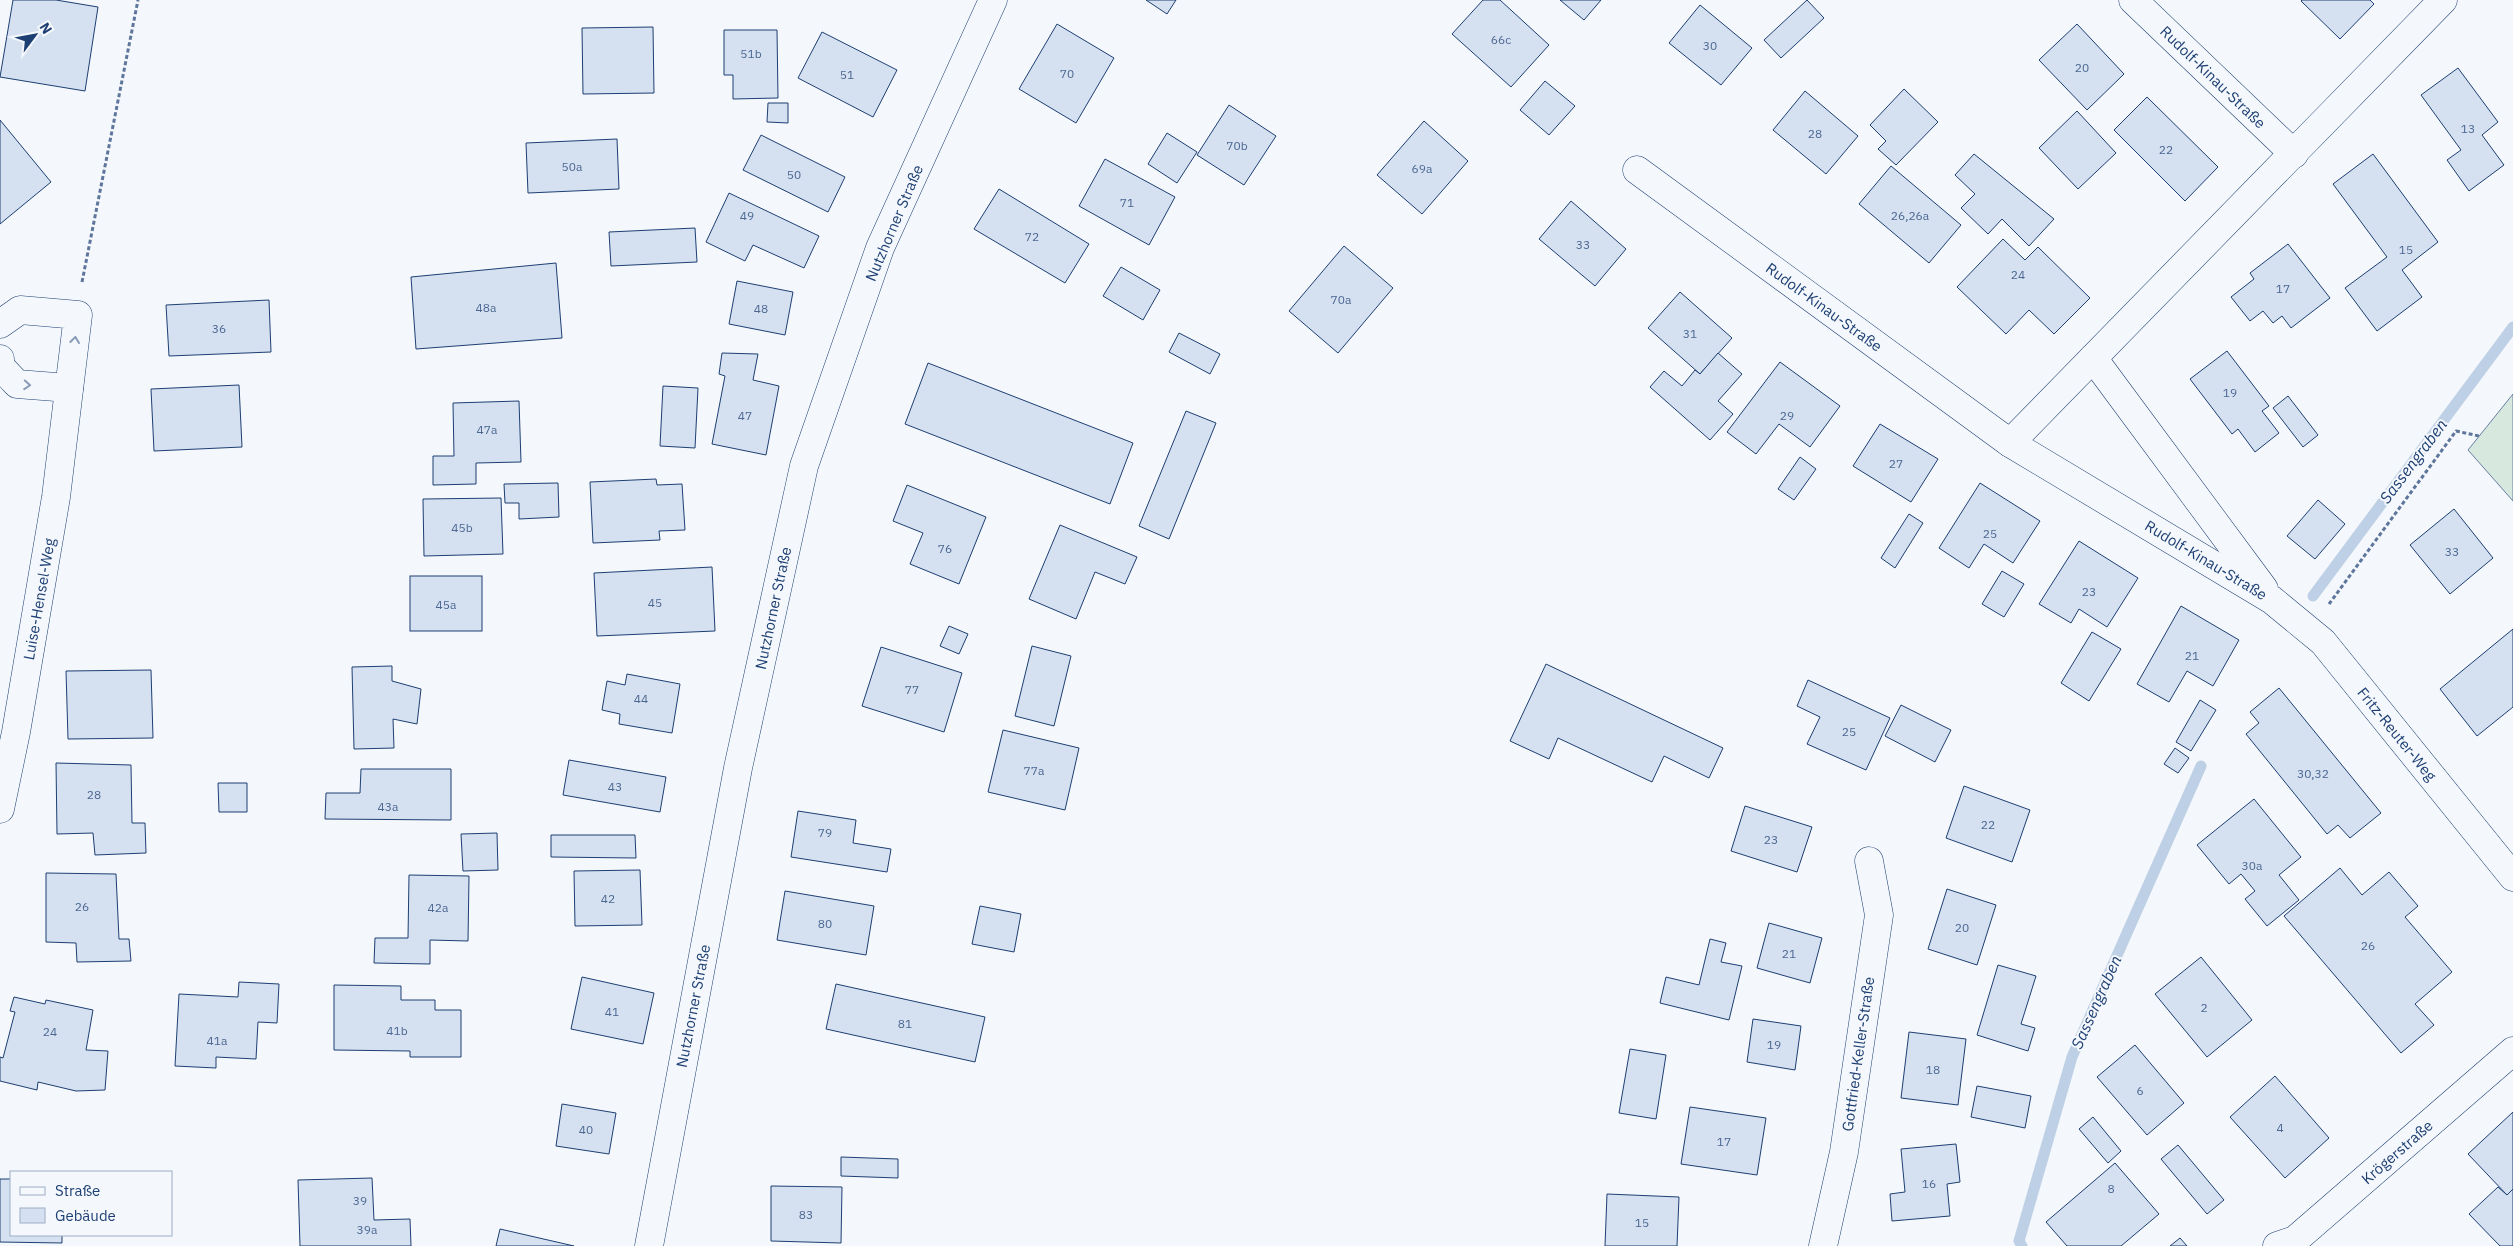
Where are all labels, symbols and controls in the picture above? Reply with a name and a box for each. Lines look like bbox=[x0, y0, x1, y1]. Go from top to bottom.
north arrow bbox=[10, 10, 60, 60]
text: N bbox=[36, 19, 56, 37]
street label: Rudolf-Kinau-Straße bbox=[2156, 22, 2270, 132]
house number: 66c bbox=[1491, 32, 1511, 47]
house number: 30 bbox=[1703, 38, 1717, 53]
house number: 51b bbox=[740, 46, 762, 61]
house number: 20 bbox=[2075, 60, 2089, 75]
house number: 70 bbox=[1060, 66, 1074, 81]
house number: 51 bbox=[840, 67, 854, 82]
house number: 13 bbox=[2461, 121, 2475, 136]
house number: 28 bbox=[1808, 126, 1822, 141]
house number: 70b bbox=[1226, 138, 1248, 153]
house number: 22 bbox=[2159, 142, 2173, 157]
house number: 50a bbox=[562, 159, 583, 174]
house number: 69a bbox=[1412, 161, 1433, 176]
street label: Nutzhorner Straße bbox=[861, 162, 927, 284]
house number: 50 bbox=[787, 167, 801, 182]
house number: 71 bbox=[1120, 195, 1134, 210]
house number: 49 bbox=[740, 208, 754, 223]
house number: 26,26a bbox=[1891, 208, 1930, 223]
house number: 72 bbox=[1025, 229, 1039, 244]
house number: 33 bbox=[1576, 237, 1590, 252]
house number: 15 bbox=[2399, 242, 2413, 257]
street label: Rudolf-Kinau-Straße bbox=[1762, 258, 1886, 356]
house number: 24 bbox=[2011, 267, 2025, 282]
house number: 17 bbox=[2276, 281, 2290, 296]
house number: 70a bbox=[1331, 292, 1352, 307]
house number: 48a bbox=[476, 300, 497, 315]
house number: 48 bbox=[754, 301, 768, 316]
house number: 36 bbox=[212, 321, 226, 336]
house number: 31 bbox=[1683, 326, 1697, 341]
one-way arrow bbox=[69, 335, 80, 343]
one-way arrow bbox=[23, 380, 31, 391]
house number: 19 bbox=[2223, 385, 2237, 400]
house number: 47 bbox=[738, 408, 752, 423]
house number: 29 bbox=[1780, 408, 1794, 423]
water label: Sassengraben bbox=[2375, 415, 2451, 507]
house number: 47a bbox=[477, 422, 498, 437]
house number: 27 bbox=[1889, 456, 1903, 471]
street label: Rudolf-Kinau-Straße bbox=[2141, 516, 2271, 604]
house number: 45b bbox=[451, 520, 473, 535]
house number: 25 bbox=[1983, 526, 1997, 541]
street label: Luise-Hensel-Weg bbox=[19, 537, 59, 661]
house number: 76 bbox=[938, 541, 952, 556]
house number: 33 bbox=[2445, 544, 2459, 559]
street label: Nutzhorner Straße bbox=[751, 545, 795, 671]
house number: 23 bbox=[2082, 584, 2096, 599]
house number: 45 bbox=[648, 595, 662, 610]
house number: 45a bbox=[436, 597, 457, 612]
house number: 21 bbox=[2185, 648, 2199, 663]
house number: 77 bbox=[905, 682, 919, 697]
street label: Fritz-Reuter-Weg bbox=[2353, 683, 2441, 785]
house number: 44 bbox=[634, 691, 648, 706]
house number: 25 bbox=[1842, 724, 1856, 739]
house number: 77a bbox=[1024, 763, 1045, 778]
house number: 30,32 bbox=[2297, 766, 2329, 781]
house number: 43 bbox=[608, 779, 622, 794]
house number: 28 bbox=[87, 787, 101, 802]
house number: 43a bbox=[378, 799, 399, 814]
house number: 22 bbox=[1981, 817, 1995, 832]
house number: 79 bbox=[818, 825, 832, 840]
house number: 23 bbox=[1764, 832, 1778, 847]
house number: 30a bbox=[2242, 858, 2263, 873]
house number: 42 bbox=[601, 891, 615, 906]
house number: 26 bbox=[75, 899, 89, 914]
house number: 42a bbox=[428, 900, 449, 915]
house number: 80 bbox=[818, 916, 832, 931]
house number: 20 bbox=[1955, 920, 1969, 935]
house number: 26 bbox=[2361, 938, 2375, 953]
street label: Nutzhorner Straße bbox=[672, 943, 714, 1069]
house number: 21 bbox=[1782, 946, 1796, 961]
water label: Sassengraben bbox=[2066, 952, 2126, 1052]
street label: Gottfried-Keller-Straße bbox=[1838, 975, 1878, 1133]
house number: 2 bbox=[2200, 1000, 2208, 1015]
house number: 41 bbox=[605, 1004, 619, 1019]
house number: 81 bbox=[898, 1016, 912, 1031]
house number: 41b bbox=[386, 1023, 408, 1038]
house number: 24 bbox=[43, 1024, 57, 1039]
house number: 41a bbox=[207, 1033, 228, 1048]
house number: 19 bbox=[1767, 1037, 1781, 1052]
house number: 18 bbox=[1926, 1062, 1940, 1077]
house number: 6 bbox=[2136, 1083, 2144, 1098]
street label: Krögerstraße bbox=[2357, 1116, 2437, 1188]
house number: 4 bbox=[2276, 1120, 2284, 1135]
house number: 40 bbox=[579, 1122, 593, 1137]
house number: 17 bbox=[1717, 1134, 1731, 1149]
legend bbox=[10, 1171, 172, 1236]
house number: 16 bbox=[1922, 1176, 1936, 1191]
text: Straße bbox=[55, 1181, 100, 1200]
house number: 8 bbox=[2107, 1181, 2115, 1196]
house number: 39 bbox=[353, 1193, 367, 1208]
text: Gebäude bbox=[55, 1206, 116, 1225]
house number: 83 bbox=[799, 1207, 813, 1222]
house number: 15 bbox=[1635, 1215, 1649, 1230]
house number: 39a bbox=[357, 1222, 378, 1237]

